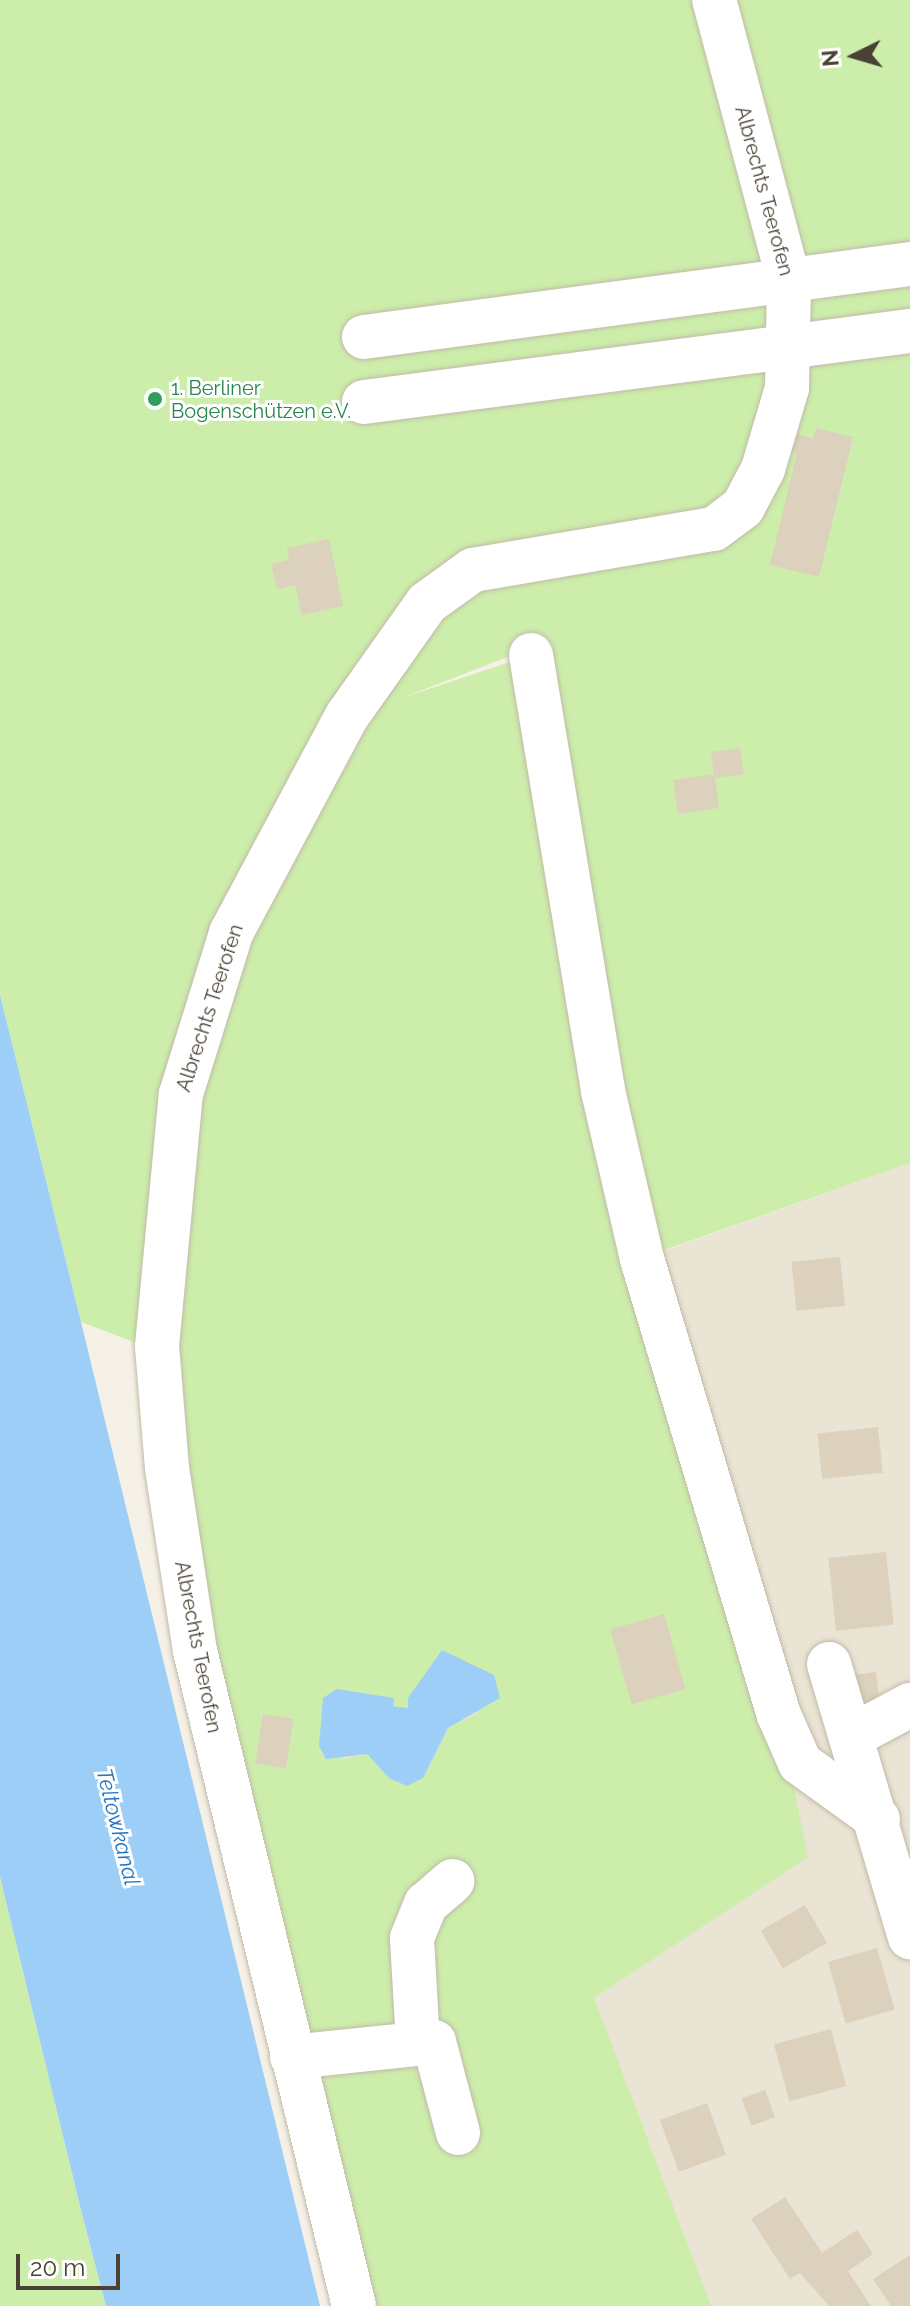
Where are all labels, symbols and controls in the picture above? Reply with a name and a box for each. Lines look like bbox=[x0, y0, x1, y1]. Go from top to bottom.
north arrow bbox=[814, 16, 894, 96]
text: N bbox=[816, 49, 844, 68]
street label: Albrechts Teerofen bbox=[730, 103, 798, 279]
place label: 1. Berliner Bogenschützen e.V. bbox=[171, 376, 351, 423]
marker: 1. Berliner Bogenschützen e.V. bbox=[146, 390, 164, 408]
street label: Albrechts Teerofen bbox=[172, 921, 248, 1095]
street label: Albrechts Teerofen bbox=[169, 1559, 227, 1735]
water label: Teltowkanal bbox=[91, 1766, 145, 1888]
scale bar bbox=[20, 2238, 124, 2288]
text: 20 m bbox=[30, 2253, 85, 2282]

